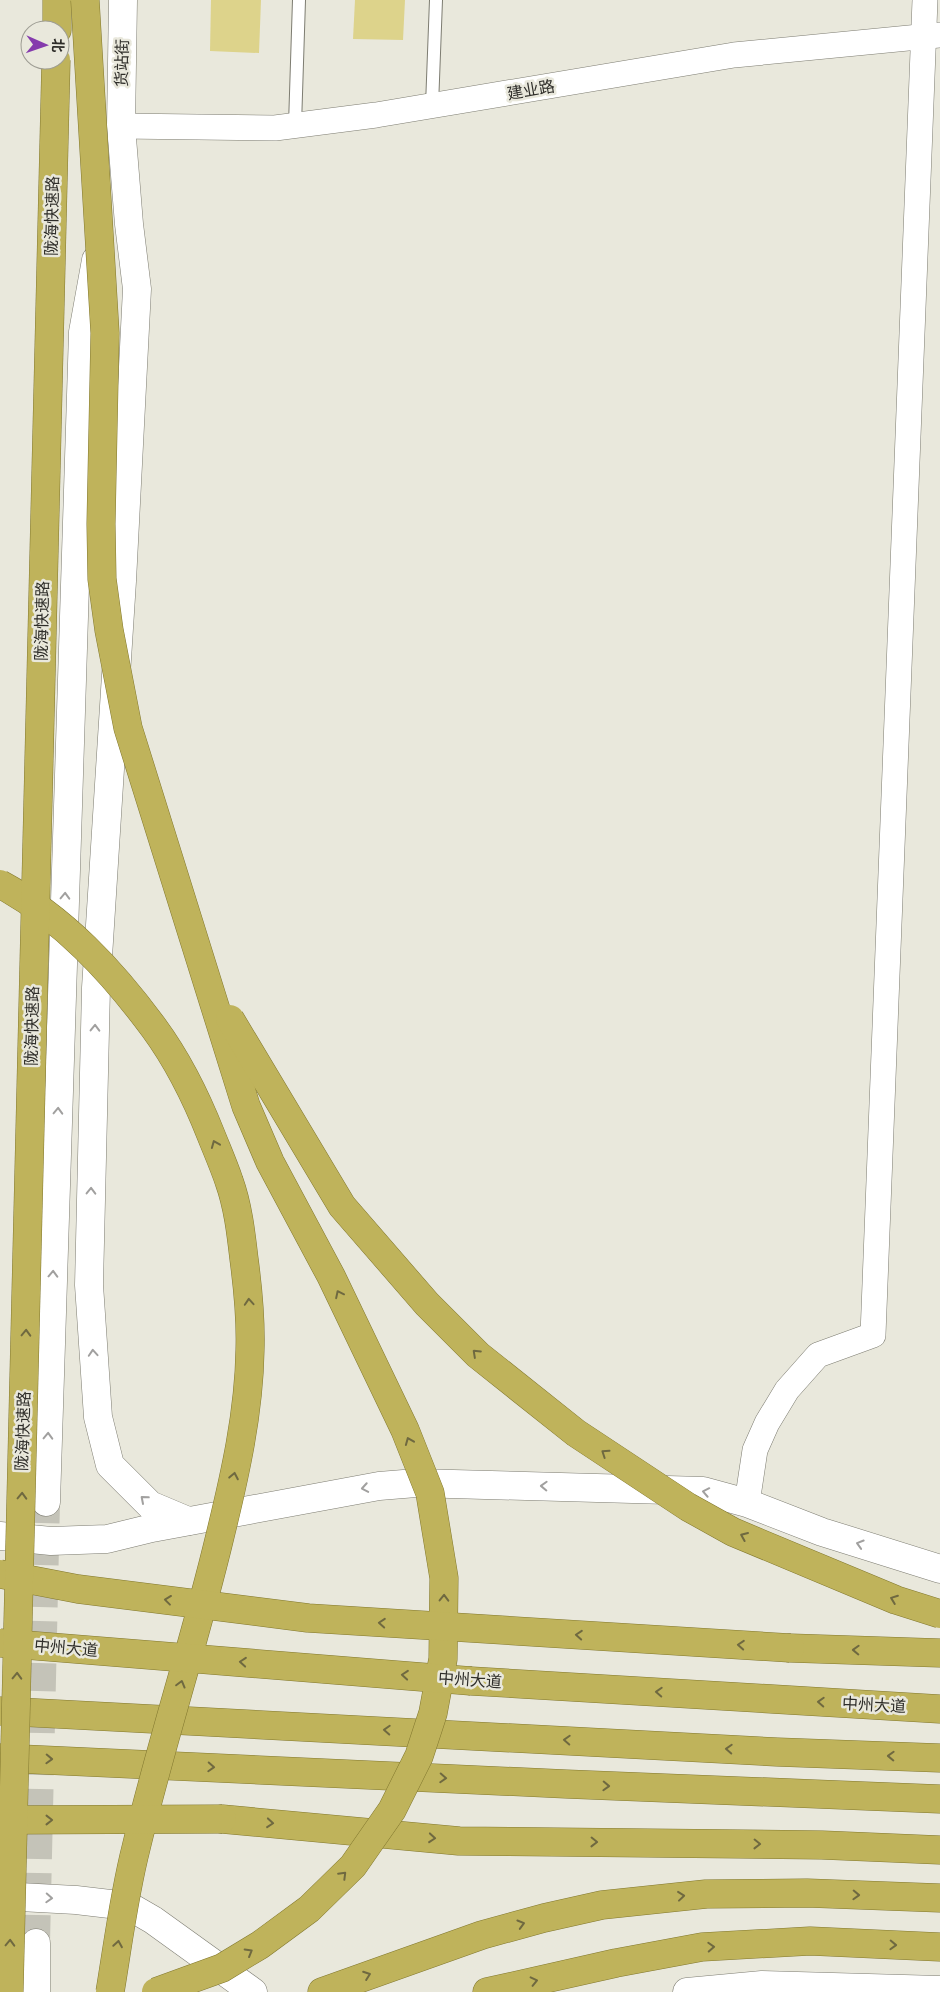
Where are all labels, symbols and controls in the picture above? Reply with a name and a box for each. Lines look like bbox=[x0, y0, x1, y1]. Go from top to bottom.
north arrow bbox=[20, 20, 70, 70]
text: 北 bbox=[50, 38, 66, 53]
street label: 货站街 bbox=[112, 39, 132, 87]
street label: 建业路 bbox=[506, 76, 556, 104]
street label: 陇海快速路 bbox=[42, 176, 62, 256]
street label: 陇海快速路 bbox=[32, 581, 52, 661]
one-way arrow bbox=[60, 892, 70, 900]
street label: 陇海快速路 bbox=[22, 986, 42, 1066]
one-way arrow bbox=[89, 1024, 100, 1032]
one-way arrow bbox=[53, 1107, 63, 1114]
one-way arrow bbox=[211, 1141, 221, 1149]
one-way arrow bbox=[86, 1186, 96, 1194]
one-way arrow bbox=[48, 1269, 58, 1277]
one-way arrow bbox=[335, 1290, 345, 1299]
one-way arrow bbox=[243, 1298, 254, 1306]
one-way arrow bbox=[21, 1329, 31, 1337]
one-way arrow bbox=[88, 1349, 99, 1357]
one-way arrow bbox=[473, 1350, 482, 1359]
street label: 陇海快速路 bbox=[12, 1391, 34, 1471]
one-way arrow bbox=[43, 1432, 53, 1440]
one-way arrow bbox=[405, 1437, 415, 1446]
one-way arrow bbox=[601, 1450, 610, 1459]
one-way arrow bbox=[228, 1471, 239, 1480]
one-way arrow bbox=[540, 1481, 548, 1492]
one-way arrow bbox=[360, 1483, 369, 1493]
one-way arrow bbox=[702, 1487, 711, 1498]
one-way arrow bbox=[16, 1492, 27, 1500]
one-way arrow bbox=[141, 1496, 150, 1505]
one-way arrow bbox=[740, 1532, 749, 1543]
one-way arrow bbox=[856, 1540, 865, 1550]
one-way arrow bbox=[439, 1594, 449, 1602]
one-way arrow bbox=[164, 1595, 172, 1606]
one-way arrow bbox=[890, 1595, 898, 1605]
one-way arrow bbox=[377, 1617, 385, 1628]
one-way arrow bbox=[574, 1630, 582, 1641]
street label: 中州大道 bbox=[33, 1636, 99, 1660]
one-way arrow bbox=[737, 1640, 745, 1651]
one-way arrow bbox=[852, 1645, 860, 1656]
one-way arrow bbox=[238, 1657, 246, 1668]
street label: 中州大道 bbox=[437, 1668, 503, 1692]
one-way arrow bbox=[400, 1670, 408, 1681]
one-way arrow bbox=[12, 1672, 22, 1680]
one-way arrow bbox=[175, 1681, 185, 1689]
one-way arrow bbox=[655, 1686, 663, 1697]
street label: 中州大道 bbox=[842, 1694, 906, 1716]
one-way arrow bbox=[817, 1696, 825, 1707]
one-way arrow bbox=[383, 1725, 391, 1736]
one-way arrow bbox=[562, 1734, 570, 1745]
one-way arrow bbox=[725, 1744, 733, 1755]
one-way arrow bbox=[887, 1751, 895, 1762]
one-way arrow bbox=[45, 1754, 53, 1765]
one-way arrow bbox=[207, 1761, 215, 1772]
one-way arrow bbox=[440, 1773, 448, 1784]
one-way arrow bbox=[602, 1781, 610, 1791]
one-way arrow bbox=[45, 1815, 53, 1825]
one-way arrow bbox=[267, 1817, 275, 1828]
one-way arrow bbox=[428, 1832, 436, 1843]
one-way arrow bbox=[591, 1837, 599, 1848]
one-way arrow bbox=[753, 1839, 761, 1850]
one-way arrow bbox=[338, 1872, 347, 1881]
one-way arrow bbox=[852, 1889, 860, 1900]
one-way arrow bbox=[678, 1891, 686, 1902]
one-way arrow bbox=[45, 1892, 53, 1903]
one-way arrow bbox=[517, 1919, 525, 1929]
one-way arrow bbox=[5, 1939, 15, 1947]
one-way arrow bbox=[112, 1939, 122, 1948]
one-way arrow bbox=[890, 1939, 898, 1950]
one-way arrow bbox=[707, 1941, 715, 1952]
one-way arrow bbox=[243, 1948, 252, 1958]
one-way arrow bbox=[363, 1971, 371, 1981]
one-way arrow bbox=[530, 1976, 539, 1987]

